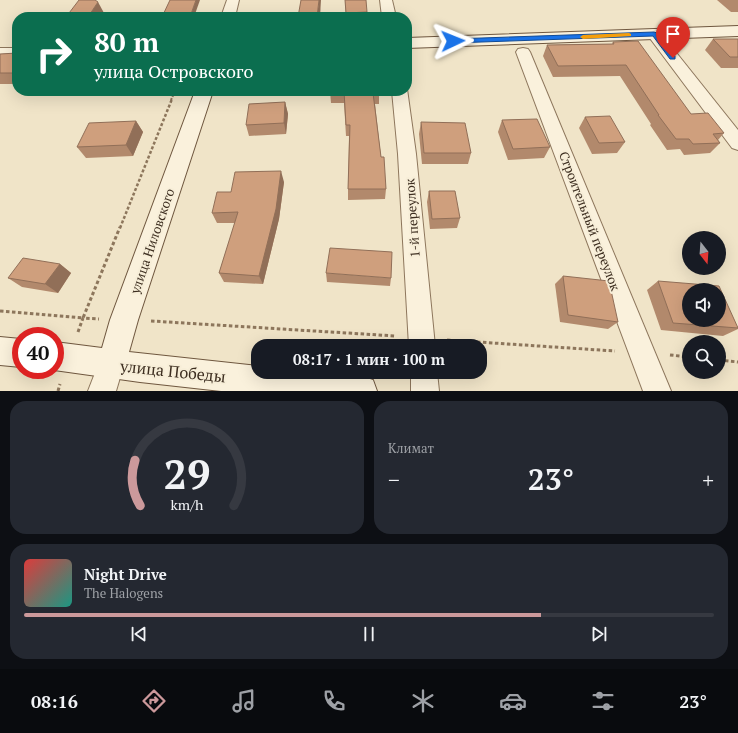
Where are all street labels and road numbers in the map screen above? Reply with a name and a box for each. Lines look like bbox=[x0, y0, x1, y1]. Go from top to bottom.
street label: Строительный переулок bbox=[555, 149, 625, 294]
street label: 1-й переулок bbox=[400, 177, 424, 258]
street label: улица Ниловского bbox=[125, 186, 178, 297]
street label: улица Победы bbox=[118, 354, 227, 387]

